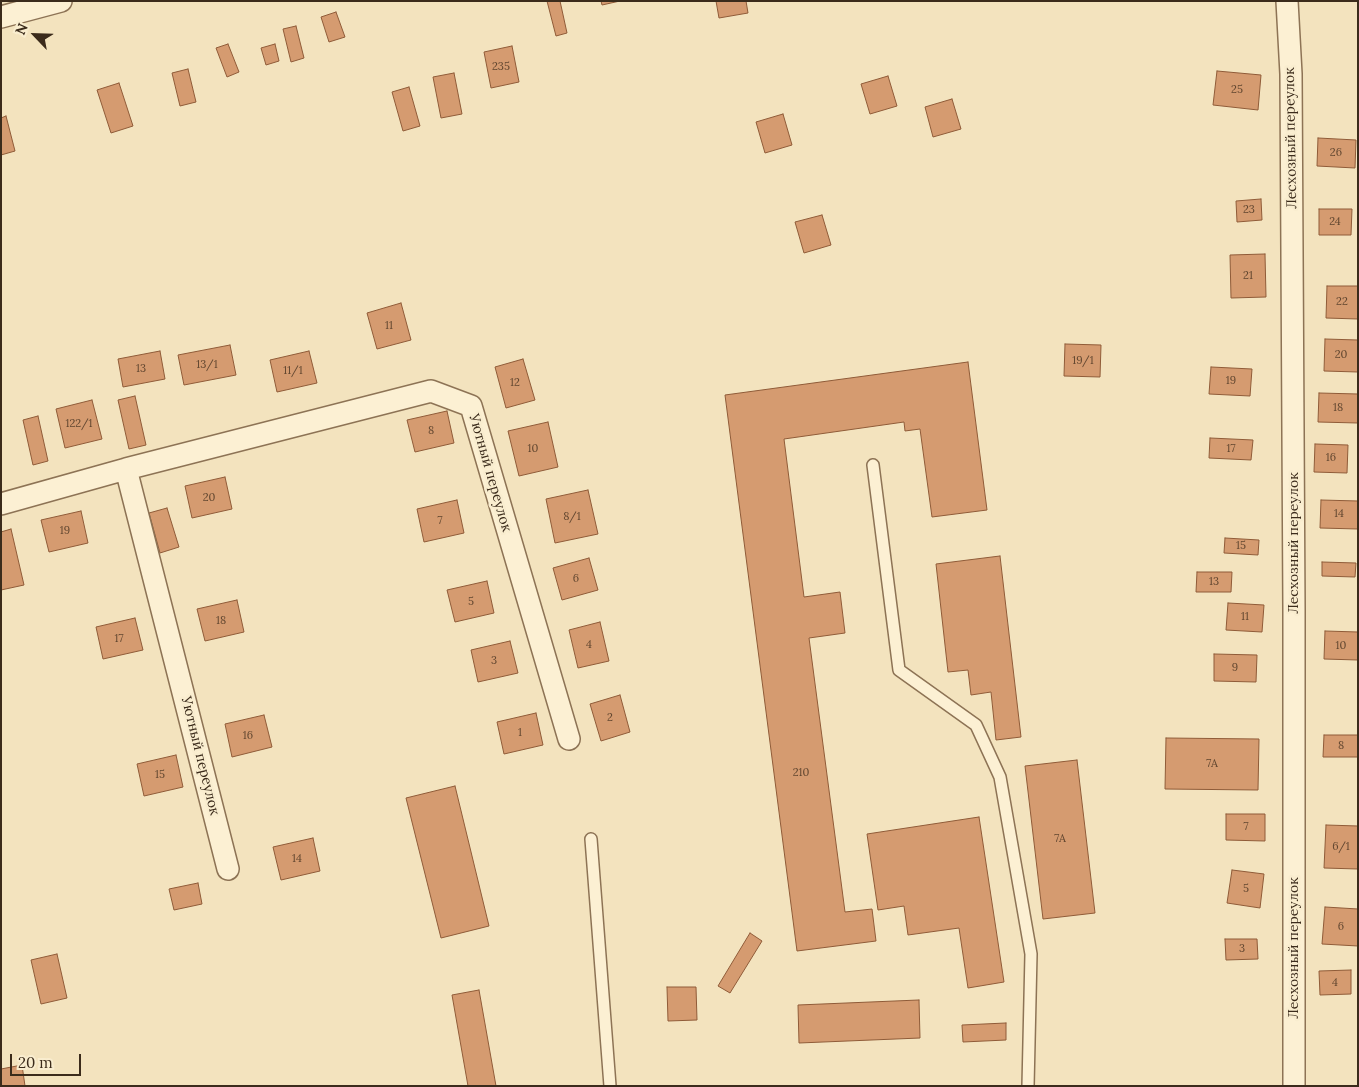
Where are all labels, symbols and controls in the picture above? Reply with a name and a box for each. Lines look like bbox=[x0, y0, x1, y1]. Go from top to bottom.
north arrow bbox=[10, 10, 60, 60]
text: N bbox=[11, 20, 32, 38]
house number: 235 bbox=[492, 60, 510, 74]
street label: Лесхозный переулок bbox=[1281, 67, 1301, 209]
house number: 25 bbox=[1231, 83, 1243, 97]
house number: 26 bbox=[1330, 146, 1342, 160]
house number: 23 bbox=[1243, 203, 1255, 217]
house number: 24 bbox=[1329, 215, 1341, 229]
house number: 21 bbox=[1243, 269, 1253, 283]
house number: 22 bbox=[1336, 295, 1348, 309]
house number: 11 bbox=[385, 319, 393, 333]
house number: 20 bbox=[1335, 348, 1347, 362]
house number: 19/1 bbox=[1072, 354, 1094, 368]
house number: 13/1 bbox=[196, 358, 218, 372]
house number: 13 bbox=[136, 362, 146, 376]
house number: 11/1 bbox=[283, 364, 303, 378]
house number: 19 bbox=[1226, 374, 1236, 388]
house number: 12 bbox=[510, 376, 520, 390]
house number: 18 bbox=[1333, 401, 1343, 415]
street label: Уютный переулок bbox=[465, 412, 515, 534]
house number: 122/1 bbox=[65, 417, 93, 431]
house number: 8 bbox=[428, 424, 434, 438]
house number: 10 bbox=[528, 442, 538, 456]
house number: 17 bbox=[1226, 442, 1236, 456]
house number: 16 bbox=[1326, 451, 1336, 465]
street label: Лесхозный переулок bbox=[1286, 472, 1302, 614]
house number: 20 bbox=[203, 491, 215, 505]
house number: 14 bbox=[1334, 507, 1344, 521]
house number: 8/1 bbox=[563, 510, 581, 524]
house number: 7 bbox=[437, 514, 443, 528]
house number: 19 bbox=[60, 524, 70, 538]
house number: 15 bbox=[1236, 539, 1246, 553]
house number: 6 bbox=[573, 572, 579, 586]
house number: 13 bbox=[1209, 575, 1219, 589]
house number: 5 bbox=[468, 595, 474, 609]
house number: 11 bbox=[1241, 610, 1249, 624]
house number: 18 bbox=[216, 614, 226, 628]
house number: 17 bbox=[114, 632, 124, 646]
house number: 4 bbox=[586, 638, 592, 652]
house number: 10 bbox=[1336, 639, 1346, 653]
house number: 3 bbox=[491, 654, 497, 668]
house number: 9 bbox=[1232, 661, 1238, 675]
street label: Уютный переулок bbox=[177, 695, 223, 817]
house number: 2 bbox=[607, 711, 613, 725]
house number: 1 bbox=[518, 726, 522, 740]
house number: 16 bbox=[243, 729, 253, 743]
house number: 8 bbox=[1338, 739, 1344, 753]
house number: 7А bbox=[1206, 757, 1218, 771]
house number: 210 bbox=[793, 766, 809, 780]
house number: 15 bbox=[155, 768, 165, 782]
house number: 7 bbox=[1243, 820, 1249, 834]
house number: 7А bbox=[1054, 832, 1066, 846]
house number: 6/1 bbox=[1332, 840, 1350, 854]
house number: 14 bbox=[292, 852, 302, 866]
street label: Лесхозный переулок bbox=[1286, 877, 1302, 1019]
house number: 5 bbox=[1243, 882, 1249, 896]
house number: 6 bbox=[1338, 920, 1344, 934]
house number: 3 bbox=[1239, 942, 1245, 956]
house number: 4 bbox=[1332, 976, 1338, 990]
scale bar bbox=[12, 1044, 84, 1076]
text: 20 m bbox=[18, 1053, 53, 1072]

